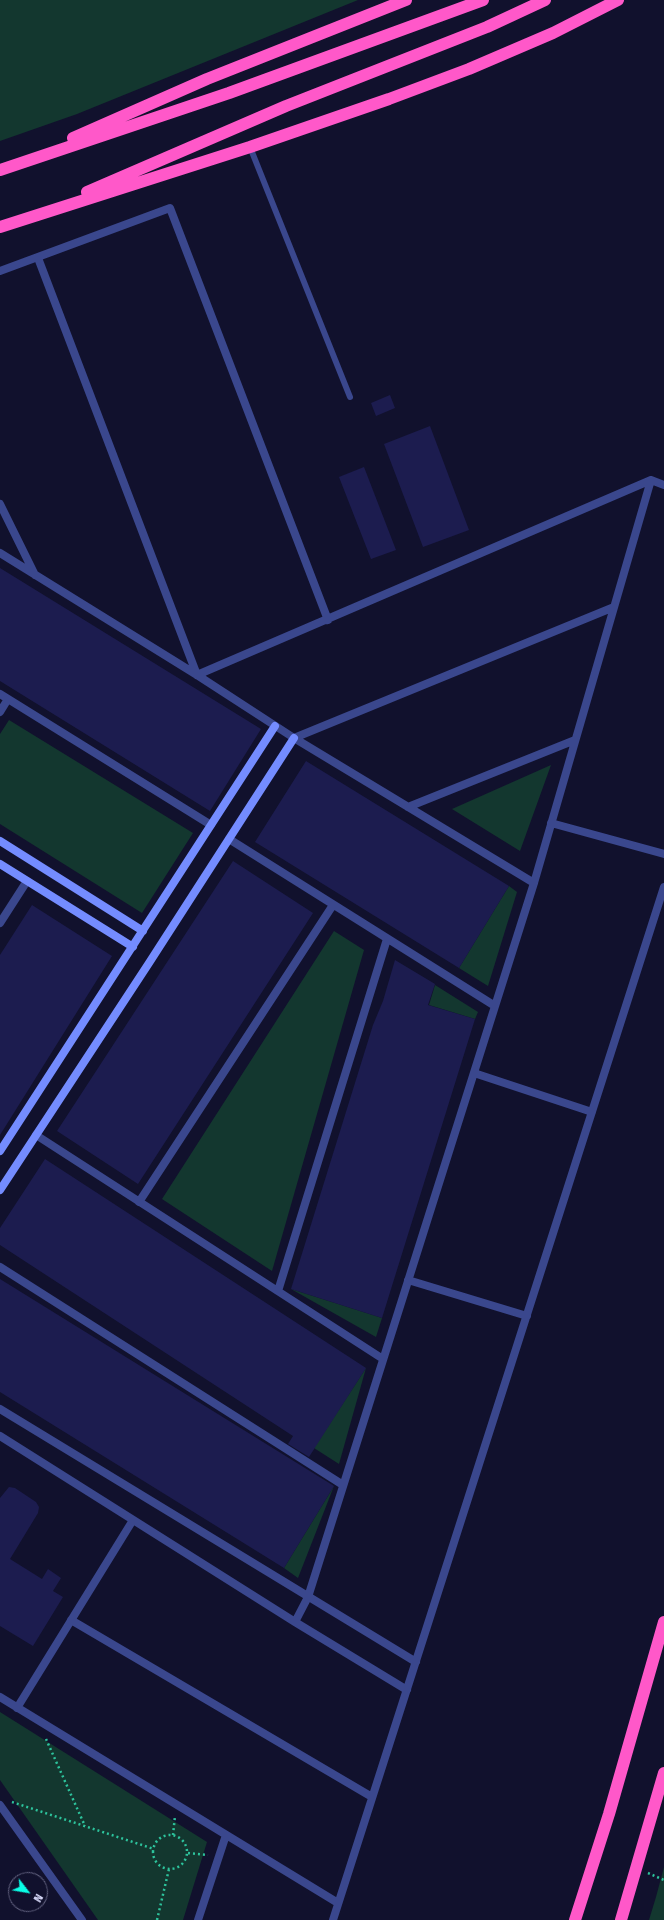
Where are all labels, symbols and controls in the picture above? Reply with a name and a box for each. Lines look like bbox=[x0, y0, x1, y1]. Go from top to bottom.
north arrow bbox=[8, 1872, 48, 1912]
text: N bbox=[30, 1891, 45, 1904]

